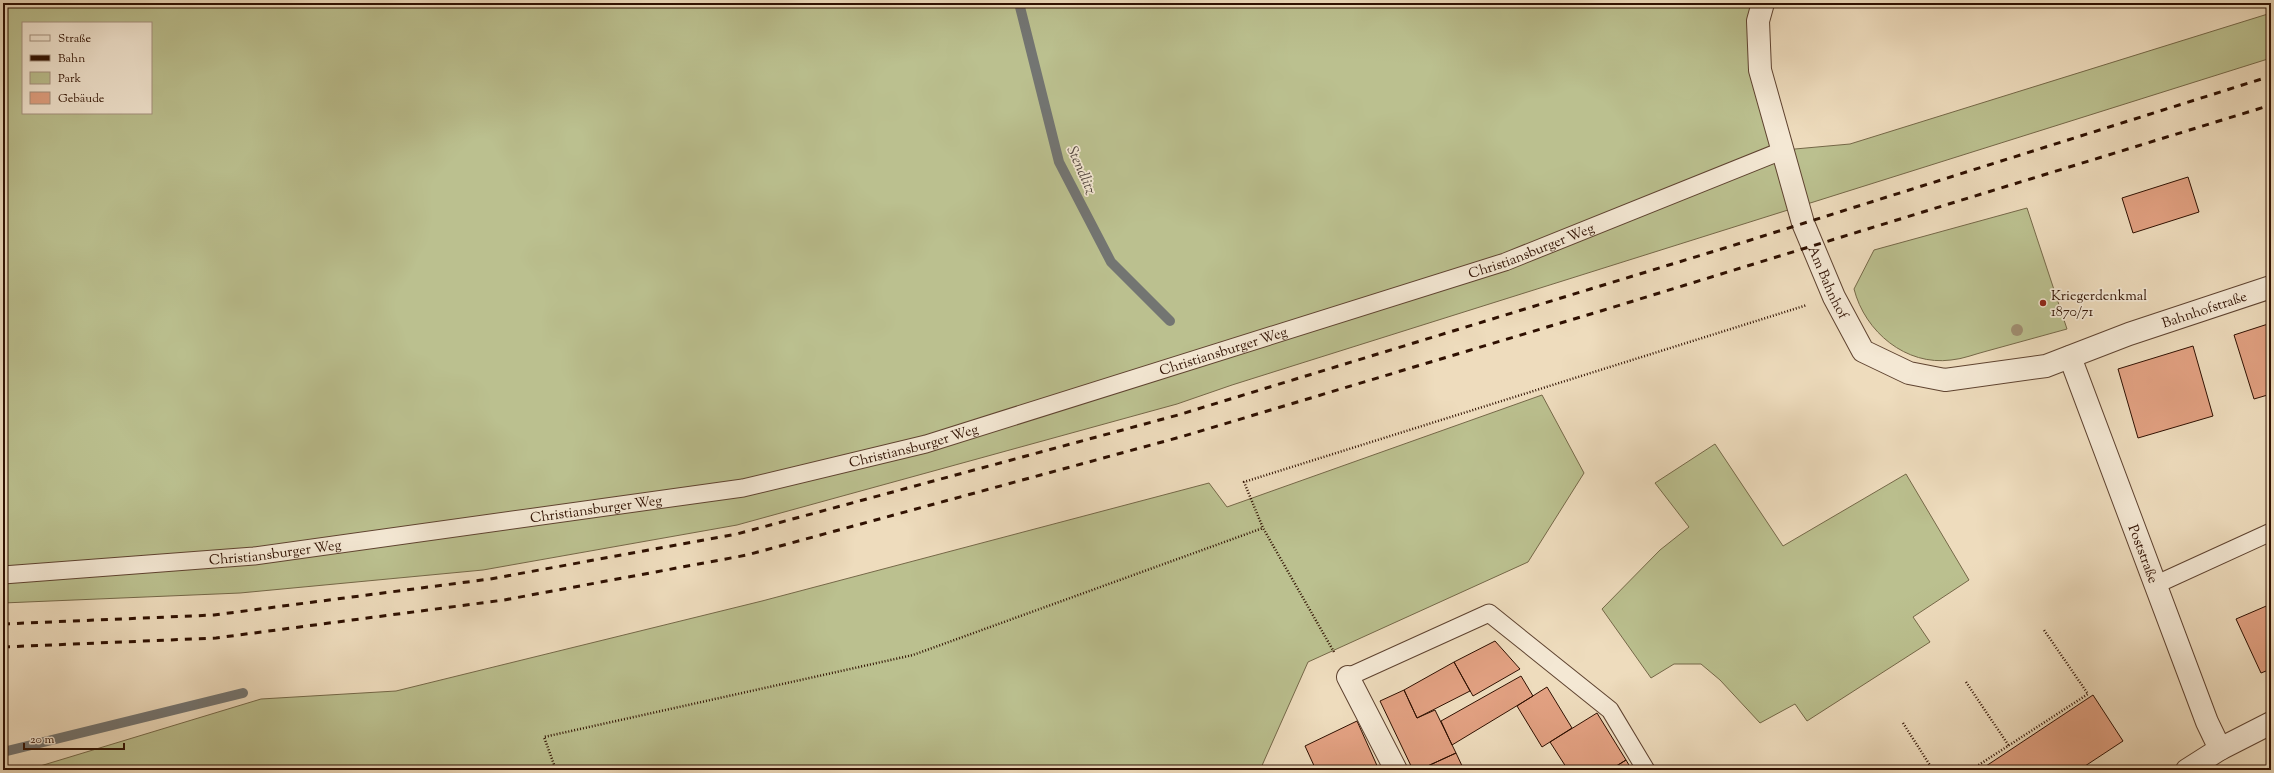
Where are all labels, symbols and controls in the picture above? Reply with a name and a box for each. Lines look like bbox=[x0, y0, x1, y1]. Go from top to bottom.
legend bbox=[22, 22, 152, 114]
text: Straße bbox=[58, 30, 92, 48]
text: Bahn bbox=[58, 50, 85, 68]
text: Park bbox=[58, 70, 81, 88]
text: Gebäude bbox=[58, 90, 105, 108]
water label: Stendlitz bbox=[1061, 143, 1101, 198]
street label: Christiansburger Weg bbox=[1466, 219, 1598, 285]
street label: Am Bahnhof bbox=[1802, 243, 1853, 324]
place label: Kriegerdenkmal 1870/71 bbox=[2051, 287, 2147, 323]
street label: Bahnhofstraße bbox=[2160, 288, 2250, 334]
marker: Kriegerdenkmal 1870/71 bbox=[2038, 298, 2048, 308]
street label: Christiansburger Weg bbox=[1157, 323, 1290, 382]
street label: Christiansburger Weg bbox=[847, 420, 981, 474]
street label: Christiansburger Weg bbox=[529, 491, 664, 529]
street label: Poststraße bbox=[2122, 522, 2162, 586]
street label: Christiansburger Weg bbox=[208, 536, 343, 571]
scale bar bbox=[24, 725, 124, 751]
text: 20 m bbox=[30, 731, 55, 749]

